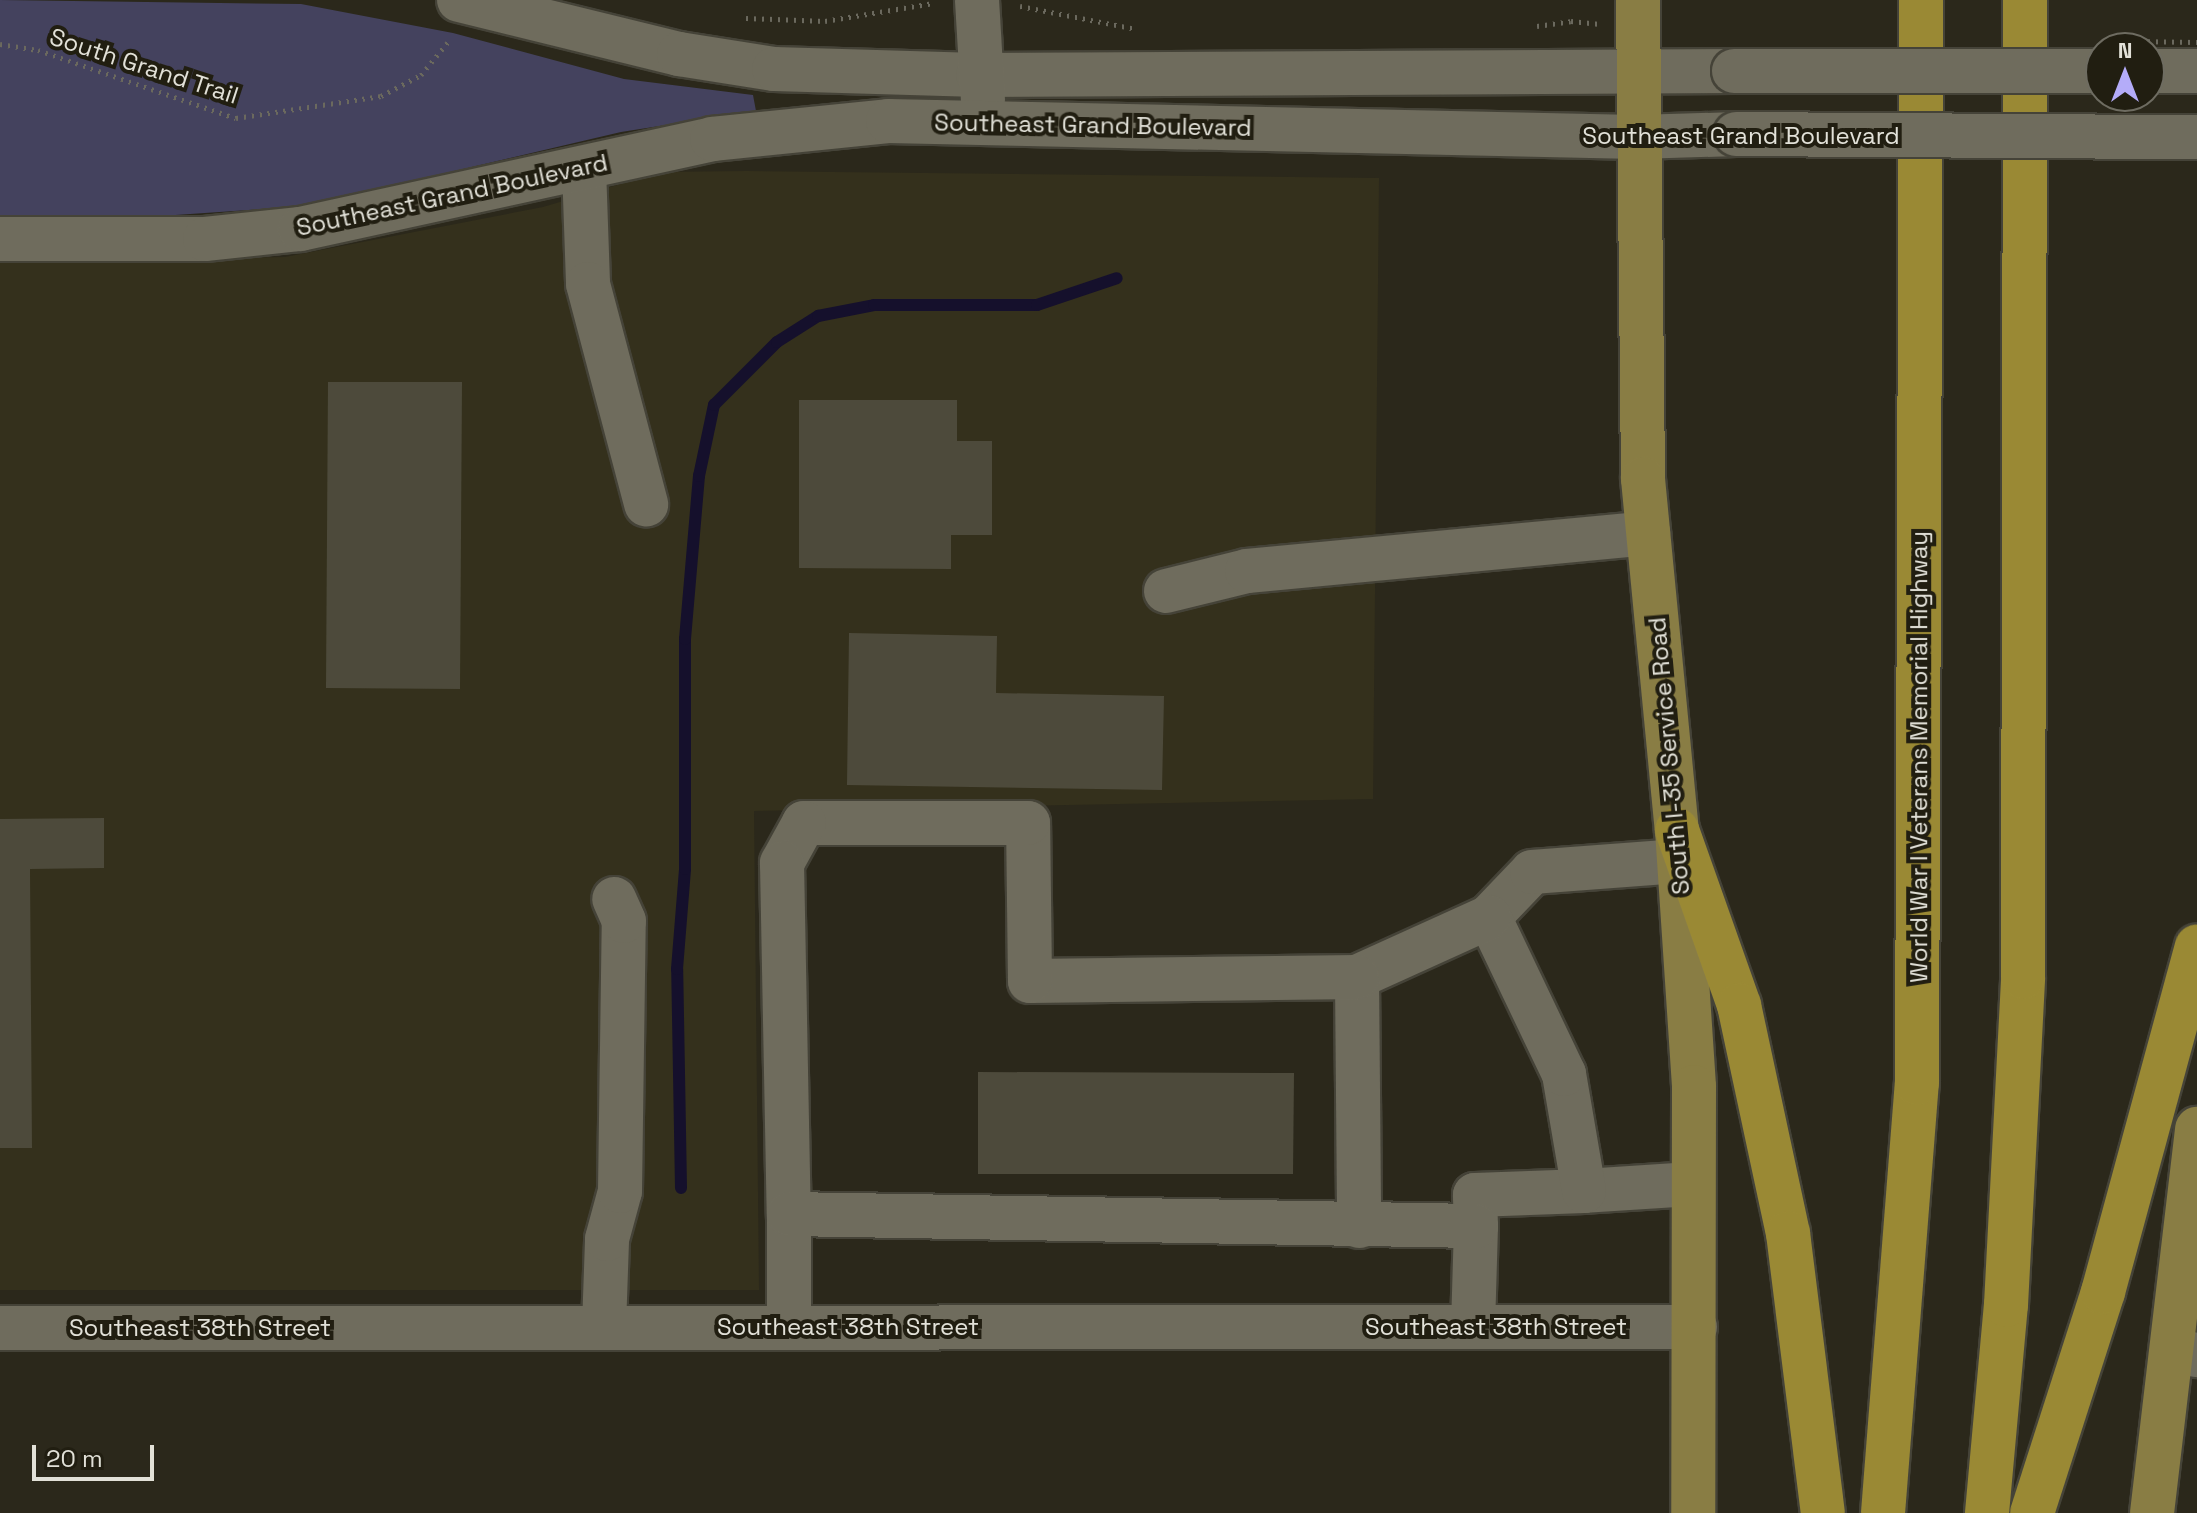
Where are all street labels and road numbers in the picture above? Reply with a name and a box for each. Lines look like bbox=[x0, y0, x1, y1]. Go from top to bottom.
street label: South Grand Trail bbox=[46, 22, 242, 110]
street label: Southeast Grand Boulevard bbox=[934, 108, 1252, 142]
street label: Southeast Grand Boulevard bbox=[1582, 122, 1900, 150]
street label: Southeast Grand Boulevard bbox=[294, 148, 610, 242]
street label: World War I Veterans Memorial Highway bbox=[1905, 531, 1933, 983]
street label: South I-35 Service Road bbox=[1643, 616, 1695, 896]
street label: Southeast 38th Street bbox=[717, 1313, 979, 1341]
street label: Southeast 38th Street bbox=[1365, 1313, 1627, 1341]
street label: Southeast 38th Street bbox=[69, 1314, 331, 1342]

